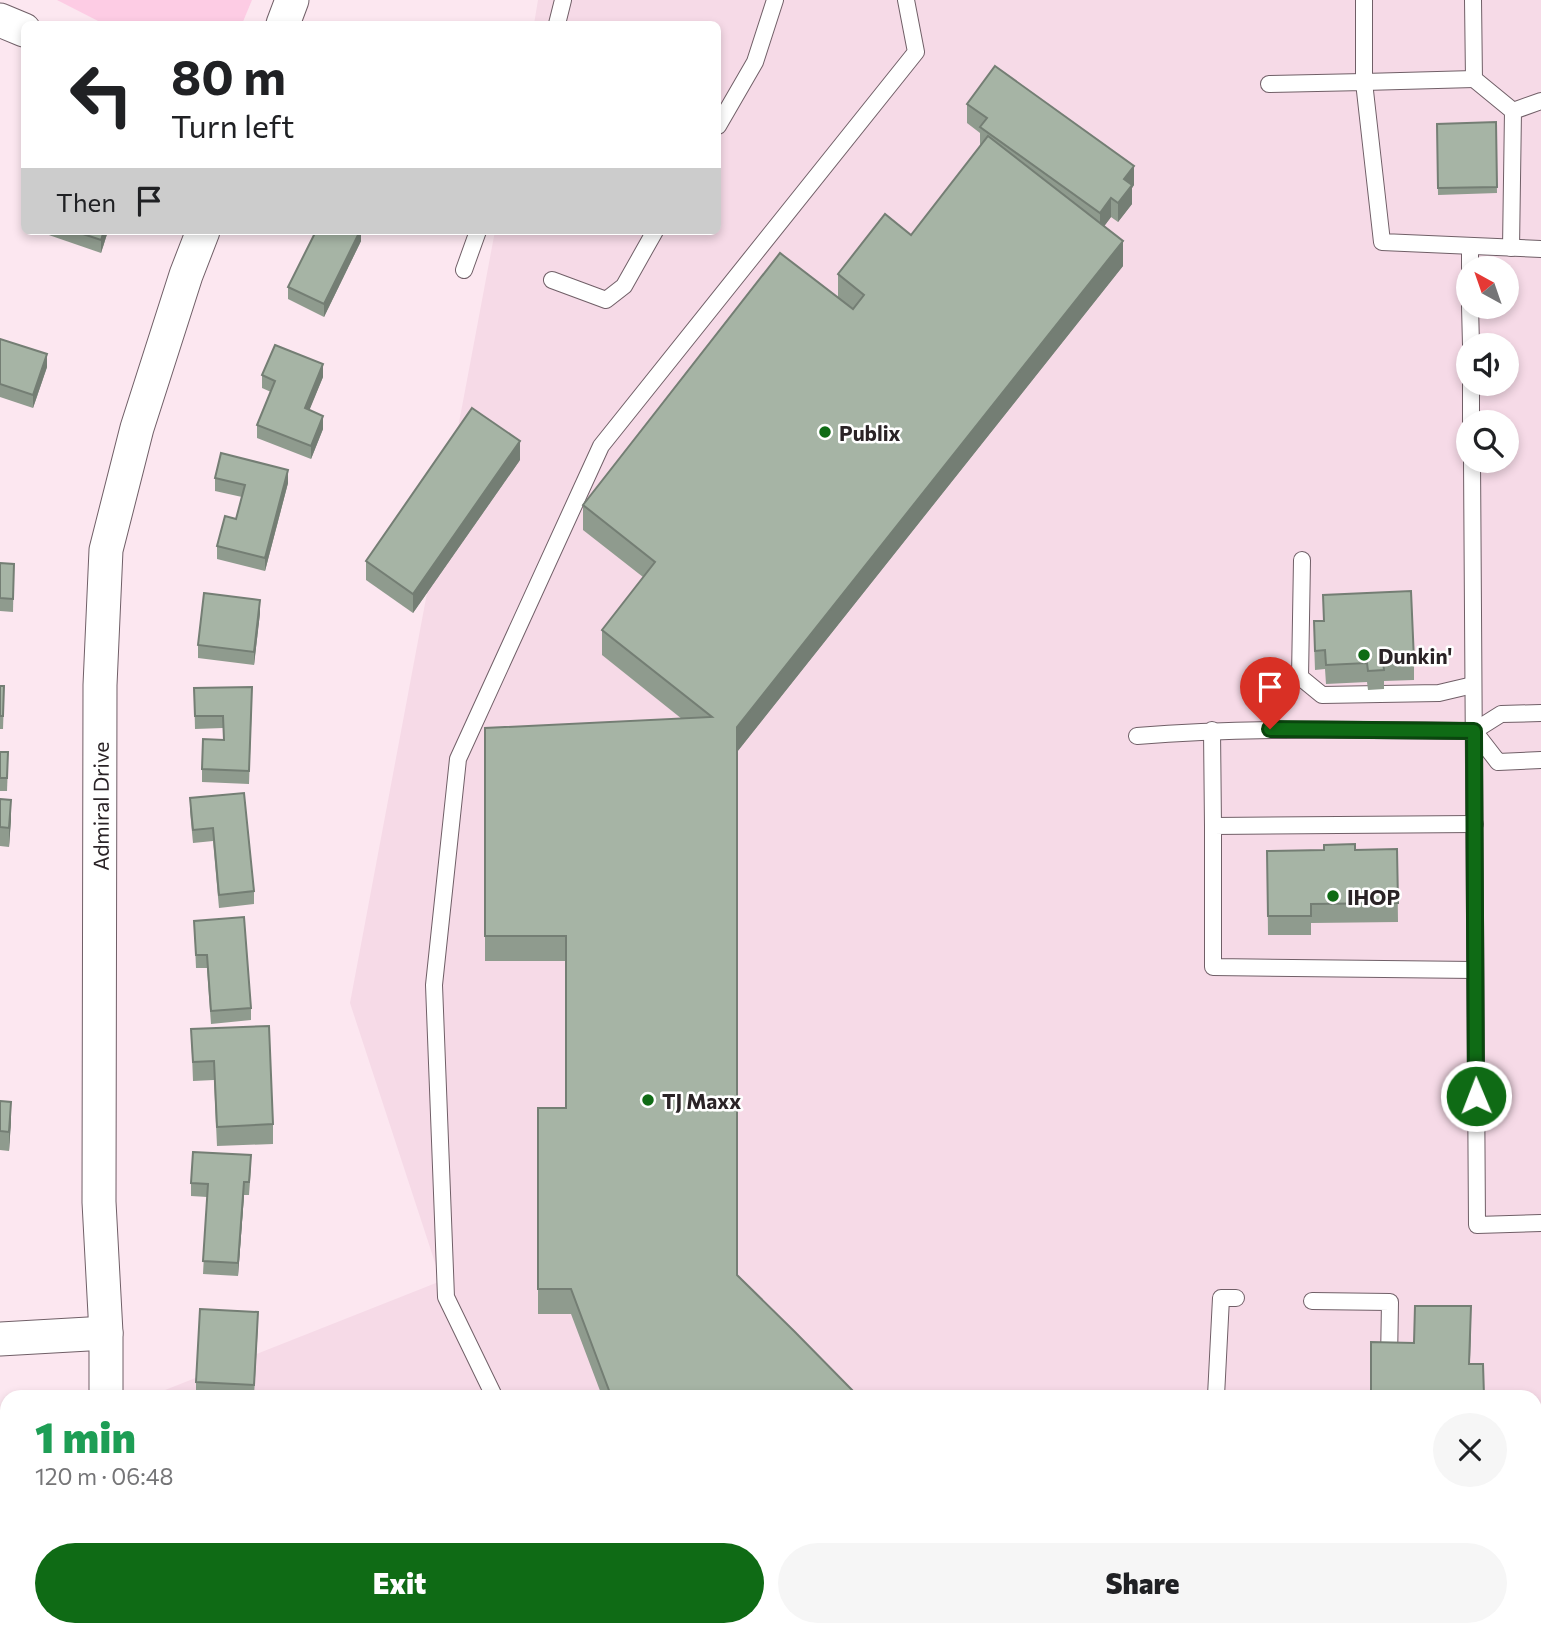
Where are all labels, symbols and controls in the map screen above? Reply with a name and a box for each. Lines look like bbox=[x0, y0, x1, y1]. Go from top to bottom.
text: 80 m bbox=[171, 45, 286, 105]
icon: left bbox=[56, 49, 147, 140]
text: Turn left bbox=[171, 105, 295, 145]
icon: arrive bbox=[130, 182, 168, 220]
text: Then bbox=[56, 186, 116, 217]
north arrow bbox=[1456, 256, 1519, 318]
map controls bbox=[1456, 256, 1519, 473]
button: sound bbox=[1456, 333, 1519, 396]
button: search bbox=[1456, 410, 1519, 473]
place label: Publix bbox=[839, 420, 901, 445]
marker: Publix bbox=[817, 424, 833, 440]
place label: Dunkin' bbox=[1378, 643, 1452, 668]
marker: Dunkin' bbox=[1356, 647, 1372, 663]
pin bbox=[1240, 657, 1300, 729]
icon: arrive bbox=[1251, 668, 1289, 706]
street label: Admiral Drive bbox=[87, 742, 112, 871]
place label: IHOP bbox=[1347, 884, 1400, 909]
marker: IHOP bbox=[1325, 888, 1341, 904]
position arrow bbox=[1439, 1059, 1513, 1133]
place label: TJ Maxx bbox=[662, 1088, 741, 1113]
marker: TJ Maxx bbox=[640, 1092, 656, 1108]
text: 1 min bbox=[35, 1410, 136, 1462]
button: close bbox=[1433, 1413, 1507, 1487]
text: 120 m · 06:48 bbox=[35, 1462, 173, 1490]
button: Exit bbox=[35, 1543, 764, 1623]
button: Share bbox=[778, 1543, 1507, 1623]

